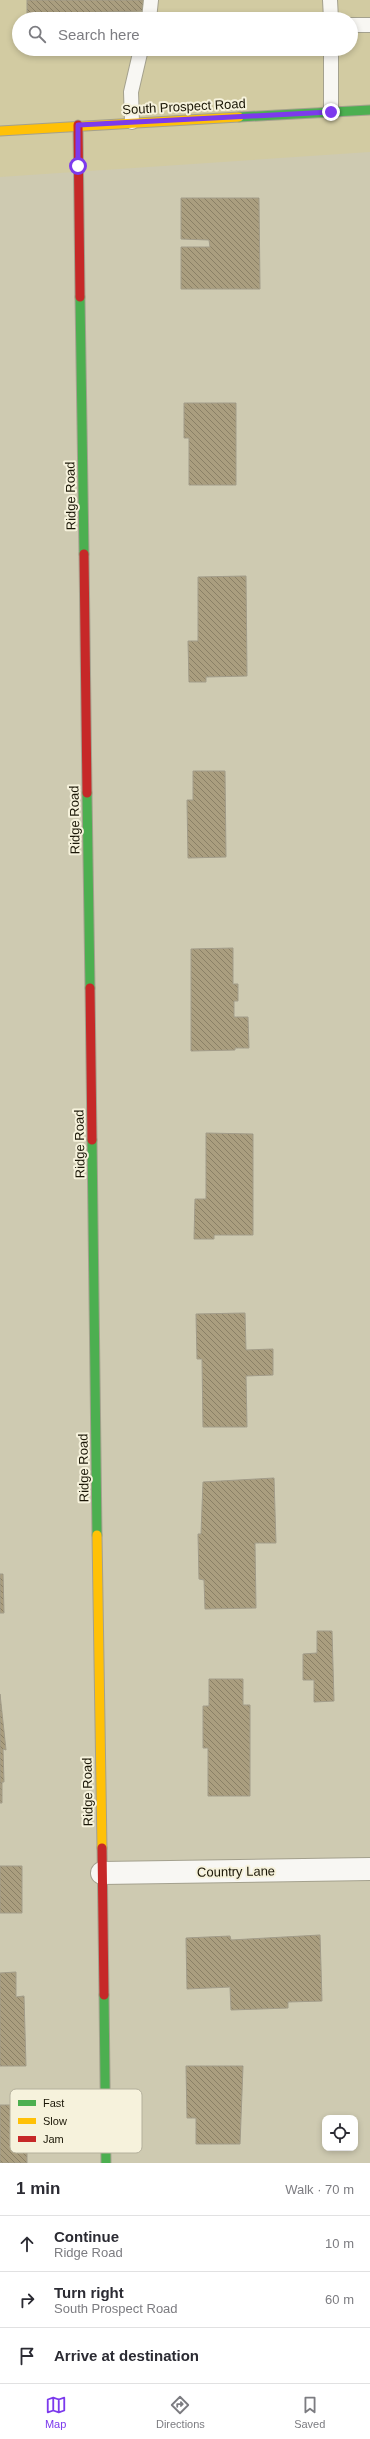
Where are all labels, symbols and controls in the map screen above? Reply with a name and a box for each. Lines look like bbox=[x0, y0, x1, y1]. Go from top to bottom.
search box bbox=[12, 12, 358, 56]
icon: search bbox=[26, 23, 48, 45]
text: Search here bbox=[58, 26, 140, 43]
street label: South Prospect Road bbox=[122, 96, 246, 117]
route end bbox=[322, 103, 340, 121]
route start bbox=[69, 157, 87, 175]
street label: Ridge Road bbox=[62, 462, 79, 530]
street label: Ridge Road bbox=[66, 786, 83, 854]
street label: Ridge Road bbox=[71, 1110, 88, 1178]
street label: Ridge Road bbox=[75, 1434, 92, 1502]
street label: Ridge Road bbox=[79, 1758, 96, 1826]
street label: Country Lane bbox=[197, 1863, 275, 1880]
legend bbox=[10, 2089, 142, 2153]
text: Fast bbox=[43, 2097, 64, 2109]
text: Slow bbox=[43, 2115, 67, 2127]
map controls bbox=[322, 2115, 358, 2151]
button: locate bbox=[322, 2115, 358, 2151]
text: Jam bbox=[43, 2133, 64, 2145]
text: 1 min bbox=[16, 2179, 60, 2198]
text: Walk · 70 m bbox=[285, 2182, 354, 2197]
text: Continue bbox=[54, 2228, 119, 2245]
icon: ahead bbox=[16, 2233, 38, 2255]
text: 10 m bbox=[325, 2236, 354, 2251]
text: Ridge Road bbox=[54, 2245, 123, 2260]
text: Turn right bbox=[54, 2284, 124, 2301]
icon: right bbox=[16, 2289, 38, 2311]
text: 60 m bbox=[325, 2292, 354, 2307]
text: South Prospect Road bbox=[54, 2301, 178, 2316]
icon: arrive bbox=[16, 2345, 38, 2367]
text: Arrive at destination bbox=[54, 2347, 199, 2364]
tab: Map bbox=[45, 2394, 67, 2430]
tab: Directions bbox=[156, 2394, 205, 2430]
tab: Saved bbox=[294, 2394, 325, 2430]

